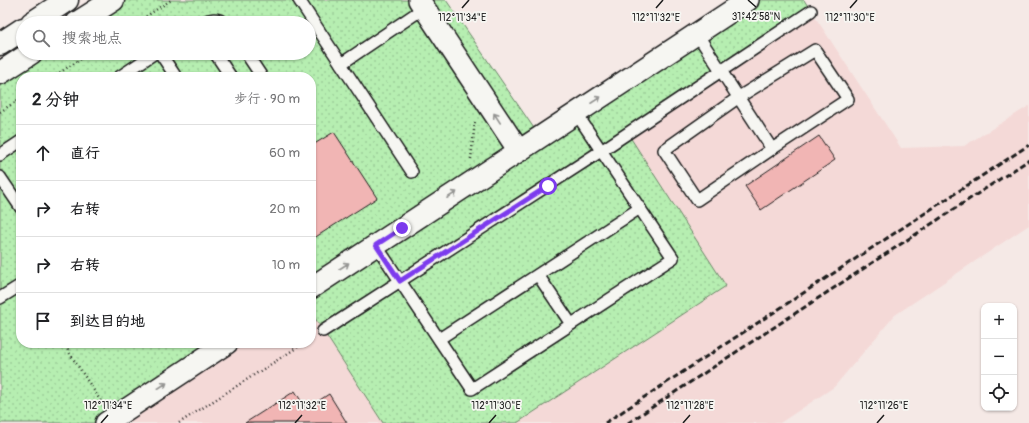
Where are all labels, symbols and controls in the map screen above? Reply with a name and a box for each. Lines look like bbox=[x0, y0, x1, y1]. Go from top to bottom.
text: 31°42'58"N bbox=[732, 11, 780, 23]
text: 112°11'34"E bbox=[438, 12, 486, 24]
text: 112°11'32"E bbox=[632, 12, 680, 24]
text: 112°11'30"E bbox=[825, 12, 875, 24]
search box bbox=[16, 16, 316, 60]
icon: search bbox=[30, 27, 52, 49]
text: 搜索地点 bbox=[62, 29, 122, 48]
text: 2 分钟 bbox=[32, 89, 79, 110]
text: 步行 · 90 m bbox=[234, 91, 300, 107]
one-way arrow bbox=[590, 96, 601, 104]
one-way arrow bbox=[493, 113, 501, 124]
icon: ahead bbox=[32, 142, 54, 164]
text: 直行 bbox=[70, 144, 100, 163]
text: 60 m bbox=[269, 145, 300, 161]
route start bbox=[539, 177, 557, 195]
one-way arrow bbox=[446, 191, 457, 199]
icon: right bbox=[32, 198, 54, 220]
text: 右转 bbox=[70, 200, 100, 219]
text: 20 m bbox=[269, 201, 300, 217]
route end bbox=[393, 219, 411, 237]
icon: right bbox=[32, 254, 54, 276]
text: 右转 bbox=[70, 256, 100, 275]
text: 10 m bbox=[272, 257, 300, 273]
one-way arrow bbox=[338, 262, 349, 270]
map controls bbox=[981, 303, 1017, 411]
button: + bbox=[981, 303, 1017, 339]
icon: arrive bbox=[32, 310, 54, 332]
text: 到达目的地 bbox=[70, 312, 145, 331]
button: − bbox=[981, 339, 1017, 375]
button: locate bbox=[981, 375, 1017, 411]
one-way arrow bbox=[156, 382, 167, 390]
text: 112°11'34"E bbox=[84, 400, 132, 412]
text: 112°11'32"E bbox=[278, 400, 326, 412]
text: 112°11'30"E bbox=[471, 400, 521, 412]
text: 112°11'28"E bbox=[666, 400, 714, 412]
text: 112°11'26"E bbox=[860, 400, 908, 412]

